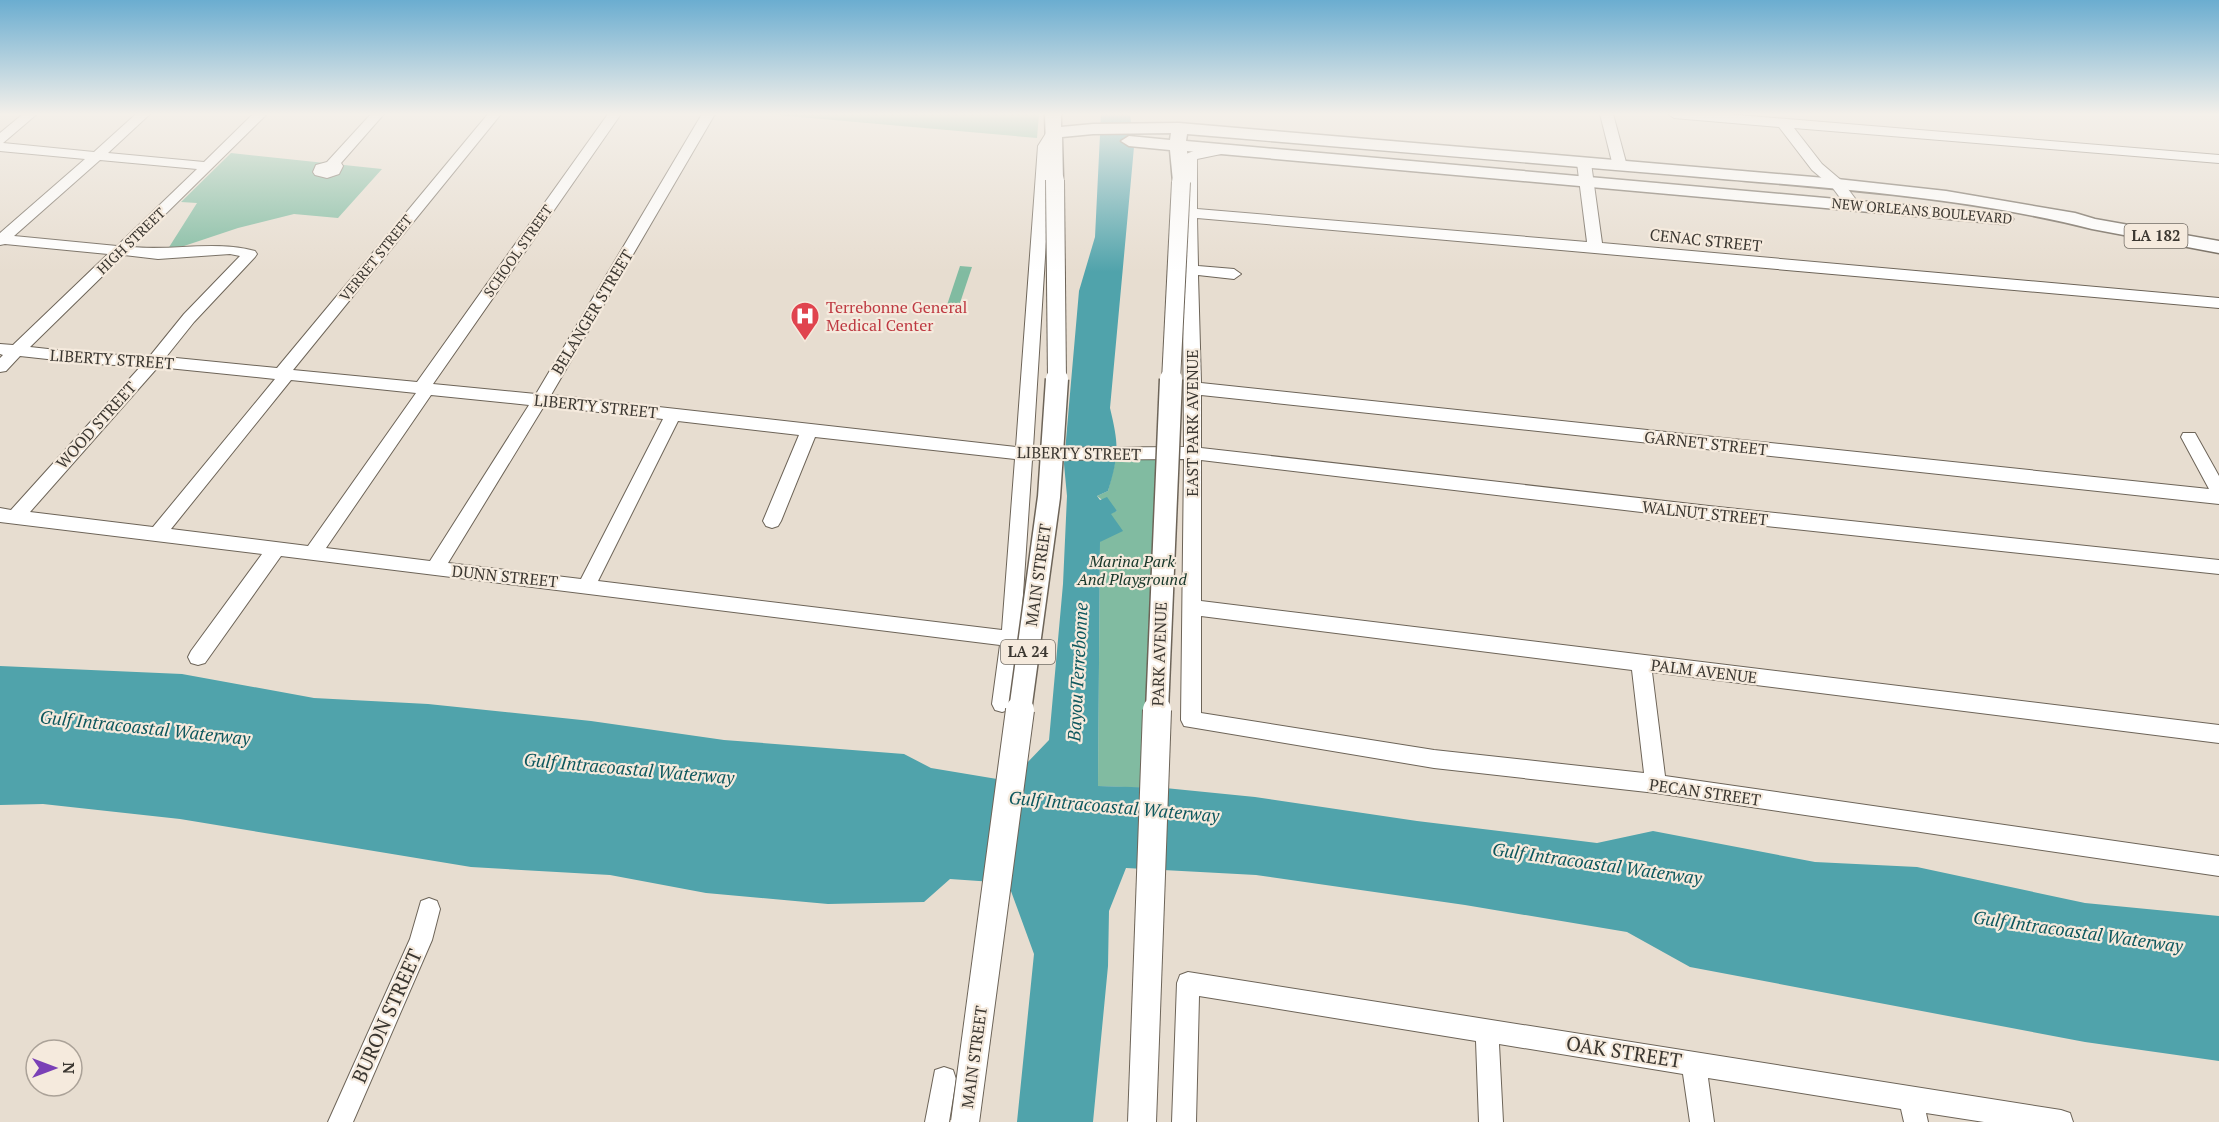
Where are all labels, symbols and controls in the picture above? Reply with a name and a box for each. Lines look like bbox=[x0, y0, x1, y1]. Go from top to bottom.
street label: NEW ORLEANS BOULEVARD bbox=[1831, 193, 2013, 228]
street label: SCHOOL STREET bbox=[479, 201, 557, 301]
street label: HIGH STREET bbox=[92, 203, 169, 278]
street label: VERRET STREET bbox=[335, 210, 417, 305]
street label: CENAC STREET bbox=[1649, 223, 1763, 257]
road number: LA 182 bbox=[2124, 224, 2188, 248]
street label: BELANGER STREET bbox=[546, 245, 638, 379]
place label: Terrebonne General Medical Center bbox=[826, 296, 968, 336]
hospital icon: Terrebonne General Medical Center bbox=[789, 300, 821, 342]
street label: LIBERTY STREET bbox=[49, 344, 175, 374]
street label: EAST PARK AVENUE bbox=[1181, 349, 1203, 497]
street label: WOOD STREET bbox=[51, 377, 141, 473]
street label: LIBERTY STREET bbox=[533, 389, 659, 423]
street label: GARNET STREET bbox=[1643, 426, 1769, 460]
street label: LIBERTY STREET bbox=[1017, 441, 1141, 465]
street label: WALNUT STREET bbox=[1641, 495, 1769, 531]
street label: MAIN STREET bbox=[1020, 522, 1056, 628]
park label: Marina Park And Playground bbox=[1076, 550, 1187, 590]
street label: DUNN STREET bbox=[451, 559, 559, 593]
street label: PARK AVENUE bbox=[1146, 601, 1172, 707]
water label: Bayou Terrebonne bbox=[1061, 602, 1093, 743]
road number: LA 24 bbox=[1001, 640, 1055, 664]
street label: PALM AVENUE bbox=[1650, 654, 1758, 688]
water label: Gulf Intracoastal Waterway bbox=[39, 704, 252, 750]
water label: Gulf Intracoastal Waterway bbox=[523, 747, 736, 789]
street label: PECAN STREET bbox=[1648, 773, 1762, 811]
water label: Gulf Intracoastal Waterway bbox=[1008, 785, 1221, 827]
water label: Gulf Intracoastal Waterway bbox=[1491, 836, 1704, 890]
water label: Gulf Intracoastal Waterway bbox=[1972, 904, 2185, 958]
street label: BURON STREET bbox=[345, 945, 428, 1087]
street label: MAIN STREET bbox=[956, 1004, 992, 1110]
street label: OAK STREET bbox=[1564, 1029, 1684, 1074]
north arrow bbox=[24, 1038, 84, 1098]
text: N bbox=[58, 1062, 80, 1074]

